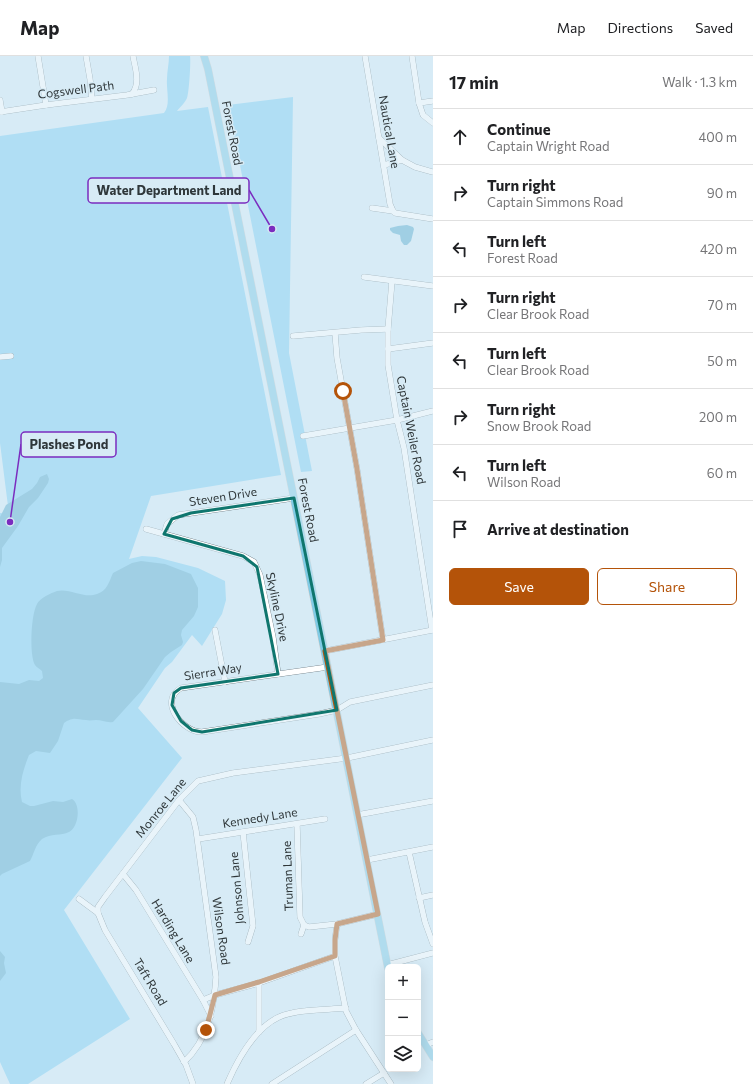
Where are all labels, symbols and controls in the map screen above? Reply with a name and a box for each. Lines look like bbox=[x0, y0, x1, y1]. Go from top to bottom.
text: Map bbox=[20, 16, 59, 39]
text: Map bbox=[557, 19, 586, 36]
text: Directions bbox=[608, 19, 673, 36]
text: Saved bbox=[695, 19, 733, 36]
text: 17 min bbox=[449, 72, 499, 93]
text: Walk · 1.3 km bbox=[662, 74, 737, 90]
street label: Cogswell Path bbox=[37, 77, 115, 101]
street label: Nautical Lane bbox=[377, 94, 403, 169]
street label: Forest Road bbox=[220, 99, 246, 166]
text: Continue bbox=[487, 120, 551, 138]
icon: ahead bbox=[449, 126, 471, 148]
text: 400 m bbox=[698, 129, 737, 145]
text: Captain Wright Road bbox=[487, 138, 610, 154]
text: Turn right bbox=[487, 176, 556, 194]
callout: Water Department Land bbox=[88, 178, 249, 203]
text: Water Department Land bbox=[97, 182, 241, 198]
icon: right bbox=[449, 182, 471, 204]
text: 90 m bbox=[707, 185, 737, 201]
text: Captain Simmons Road bbox=[487, 194, 623, 210]
text: Turn left bbox=[487, 232, 546, 250]
icon: left bbox=[449, 238, 471, 260]
text: 420 m bbox=[700, 241, 737, 257]
text: Forest Road bbox=[487, 250, 558, 266]
text: Turn right bbox=[487, 288, 556, 306]
icon: right bbox=[449, 294, 471, 316]
text: 70 m bbox=[708, 297, 737, 313]
text: Clear Brook Road bbox=[487, 306, 589, 322]
text: Turn left bbox=[487, 344, 546, 362]
icon: left bbox=[449, 350, 471, 372]
text: 50 m bbox=[707, 353, 737, 369]
text: Clear Brook Road bbox=[487, 362, 589, 378]
street label: Captain Weiler Road bbox=[395, 374, 429, 485]
route start bbox=[334, 382, 352, 400]
text: Turn right bbox=[487, 400, 556, 418]
icon: right bbox=[449, 406, 471, 428]
text: 200 m bbox=[699, 409, 737, 425]
text: Snow Brook Road bbox=[487, 418, 591, 434]
callout: Plashes Pond bbox=[21, 432, 116, 457]
text: Plashes Pond bbox=[30, 436, 108, 452]
text: Turn left bbox=[487, 456, 546, 474]
icon: left bbox=[449, 462, 471, 484]
text: 60 m bbox=[707, 465, 737, 481]
text: Wilson Road bbox=[487, 474, 561, 490]
street label: Forest Road bbox=[296, 476, 322, 543]
street label: Steven Drive bbox=[188, 484, 258, 508]
icon: arrive bbox=[449, 518, 471, 540]
text: Arrive at destination bbox=[487, 520, 629, 538]
button: Save bbox=[449, 568, 589, 605]
button: Share bbox=[597, 568, 737, 605]
street label: Skyline Drive bbox=[264, 571, 292, 643]
street label: Sierra Way bbox=[183, 660, 243, 682]
street label: Monroe Lane bbox=[132, 775, 188, 840]
street label: Kennedy Lane bbox=[221, 804, 298, 830]
street label: Truman Lane bbox=[279, 841, 295, 911]
street label: Johnson Lane bbox=[226, 851, 247, 925]
street label: Harding Lane bbox=[149, 896, 198, 965]
street label: Wilson Road bbox=[210, 896, 234, 966]
street label: Taft Road bbox=[131, 955, 171, 1008]
map controls bbox=[385, 964, 421, 1072]
button: + bbox=[385, 964, 421, 1000]
button: − bbox=[385, 1000, 421, 1036]
route end bbox=[197, 1021, 215, 1039]
button: layers bbox=[385, 1036, 421, 1072]

